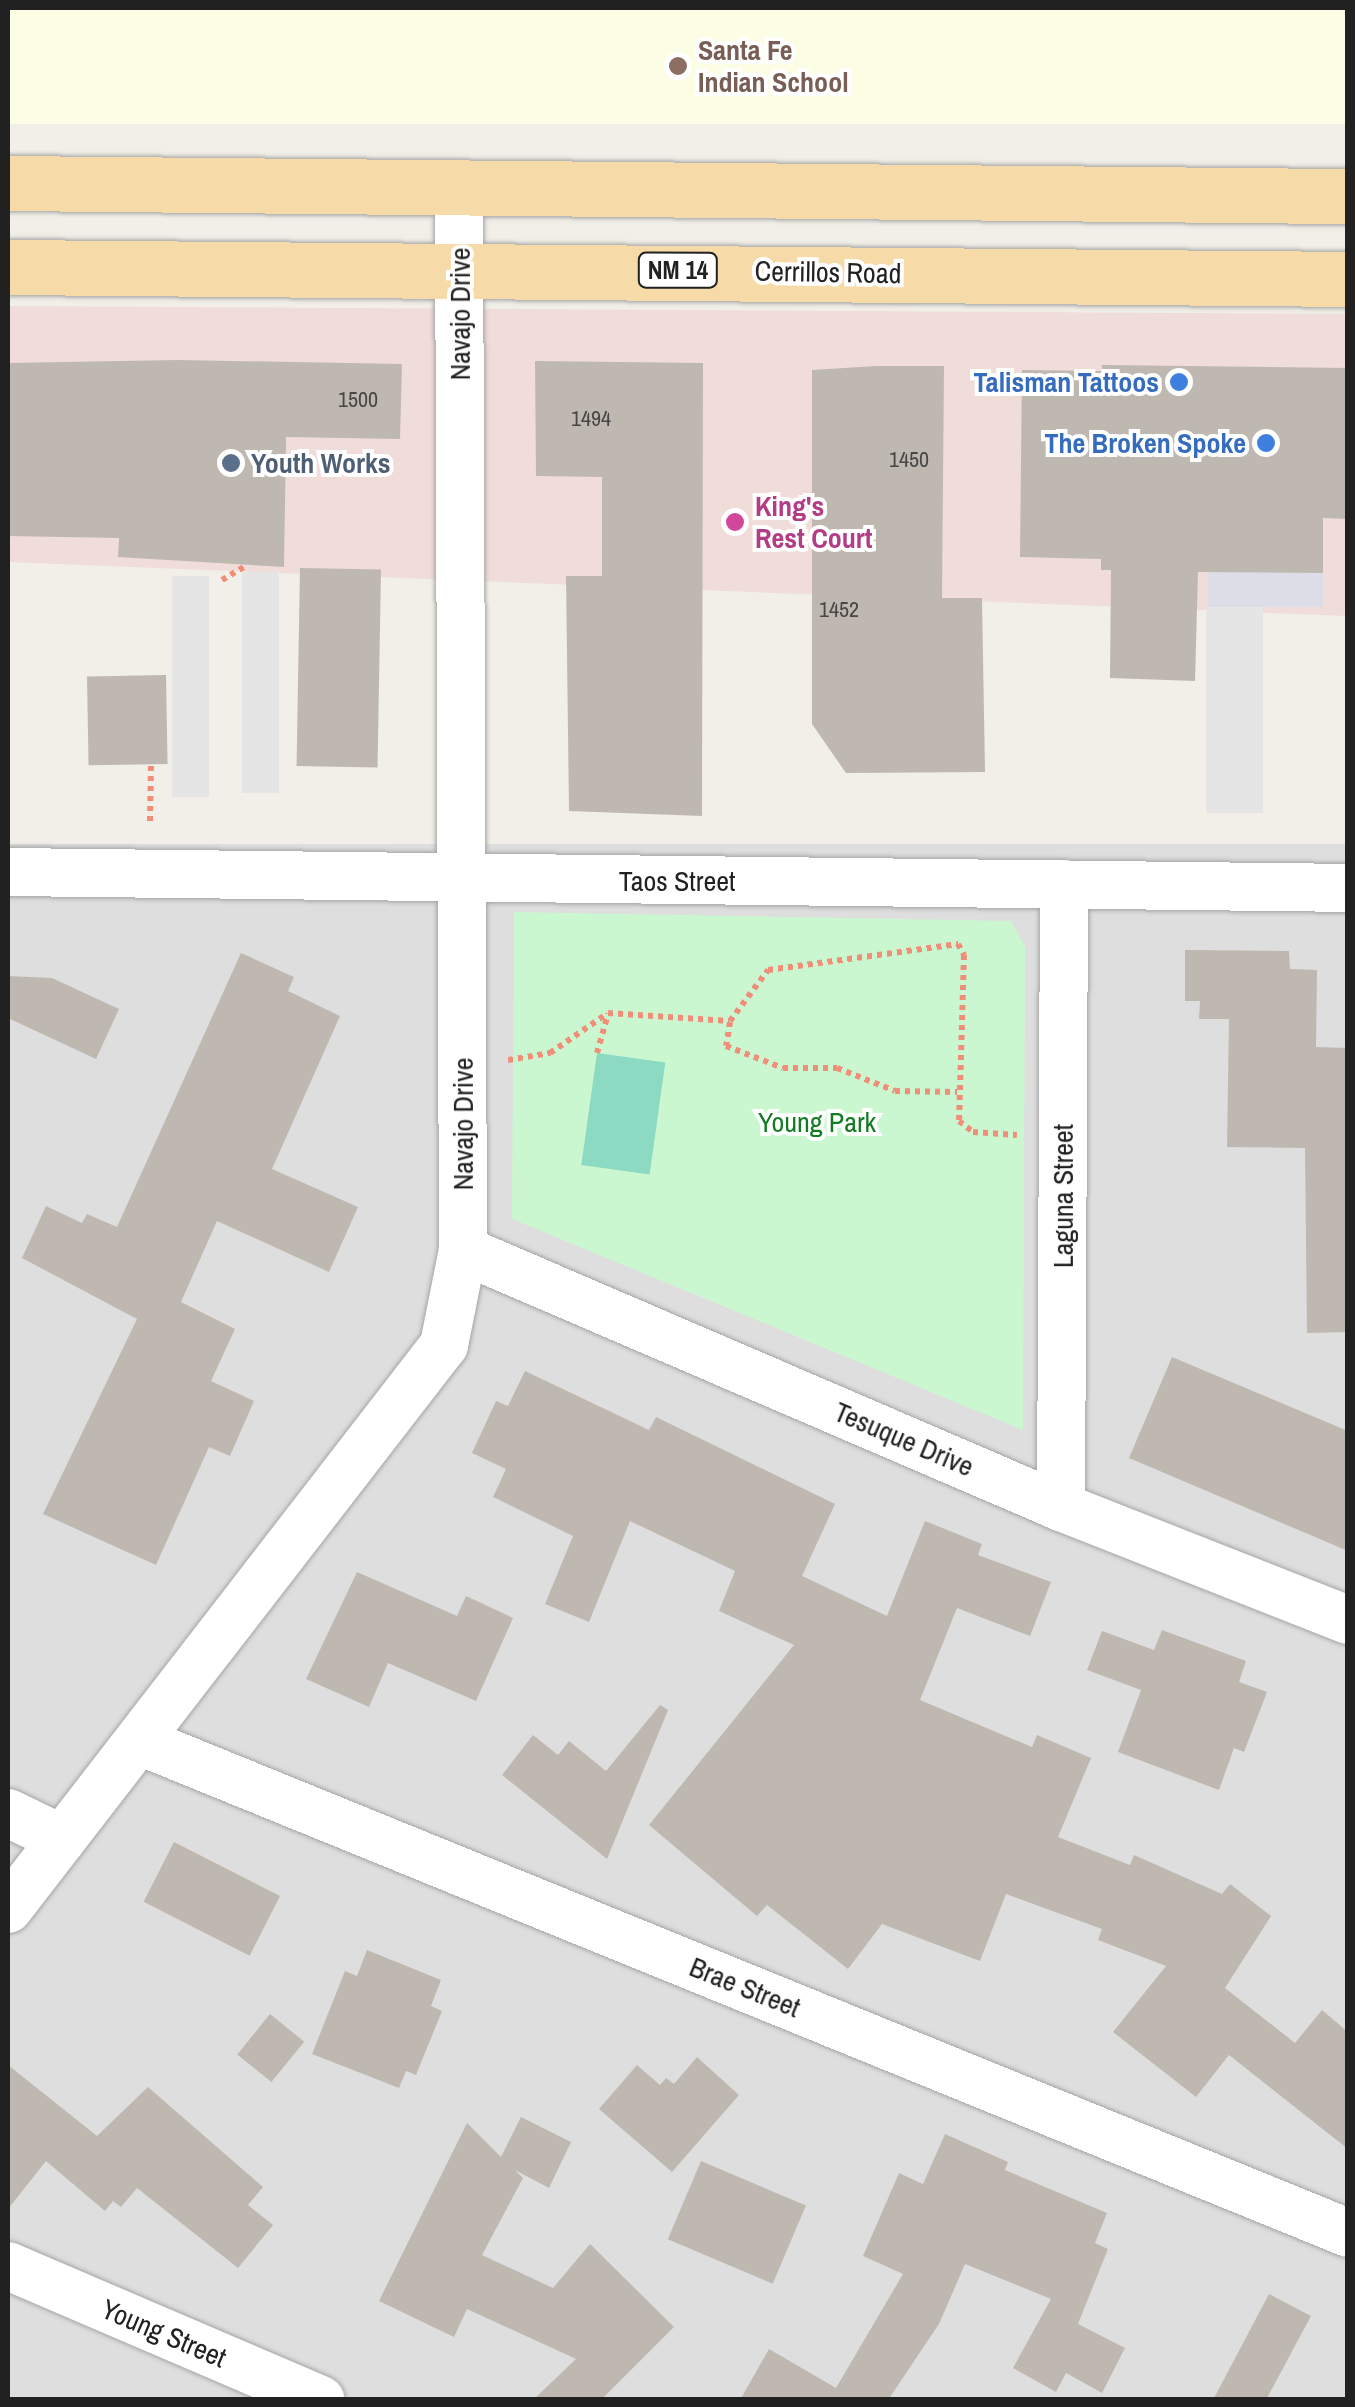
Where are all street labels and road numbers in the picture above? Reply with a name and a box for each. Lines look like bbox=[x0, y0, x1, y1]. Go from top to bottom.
street label: Navajo Drive bbox=[443, 248, 477, 380]
road number: NM 14 bbox=[636, 250, 720, 290]
street label: Cerrillos Road bbox=[754, 254, 902, 290]
street label: Taos Street bbox=[619, 864, 735, 898]
street label: Navajo Drive bbox=[446, 1058, 480, 1190]
street label: Laguna Street bbox=[1046, 1124, 1080, 1268]
street label: Tesuque Drive bbox=[829, 1395, 979, 1483]
street label: Brae Street bbox=[685, 1950, 805, 2024]
street label: Young Street bbox=[97, 2292, 231, 2374]

